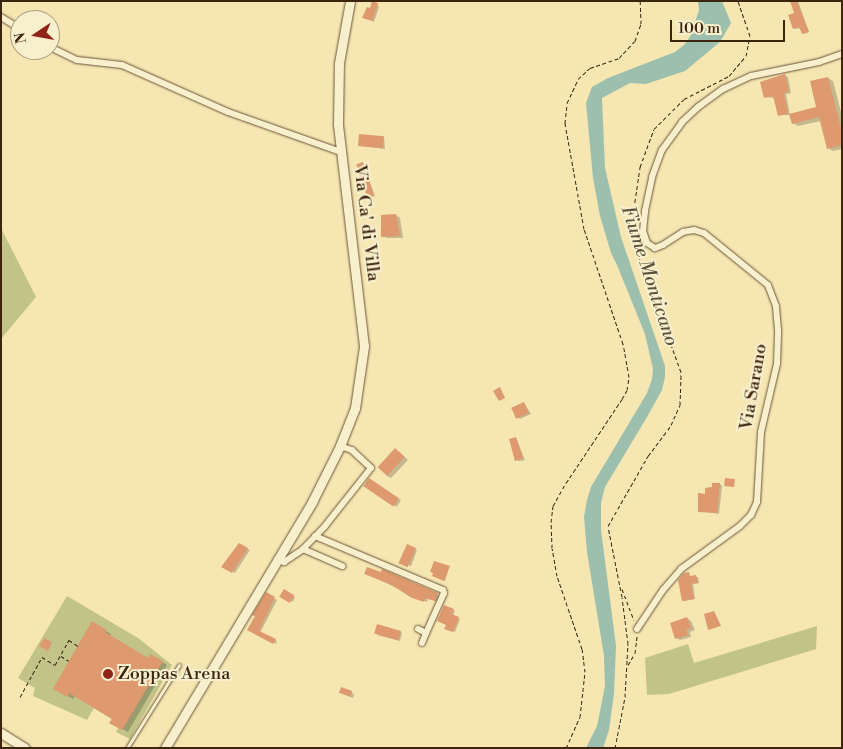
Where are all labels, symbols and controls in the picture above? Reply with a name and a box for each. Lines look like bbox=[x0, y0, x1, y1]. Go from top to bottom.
north arrow bbox=[10, 10, 60, 60]
scale bar bbox=[673, 10, 788, 42]
text: 100 m bbox=[678, 19, 720, 38]
text: N bbox=[11, 31, 31, 45]
street label: Via Ca' di Villa bbox=[348, 164, 384, 282]
water label: Fiume Monticano bbox=[616, 203, 682, 349]
street label: Via Sarano bbox=[736, 342, 772, 432]
place label: Zoppas Arena bbox=[118, 663, 230, 685]
marker: Zoppas Arena bbox=[102, 668, 114, 680]

